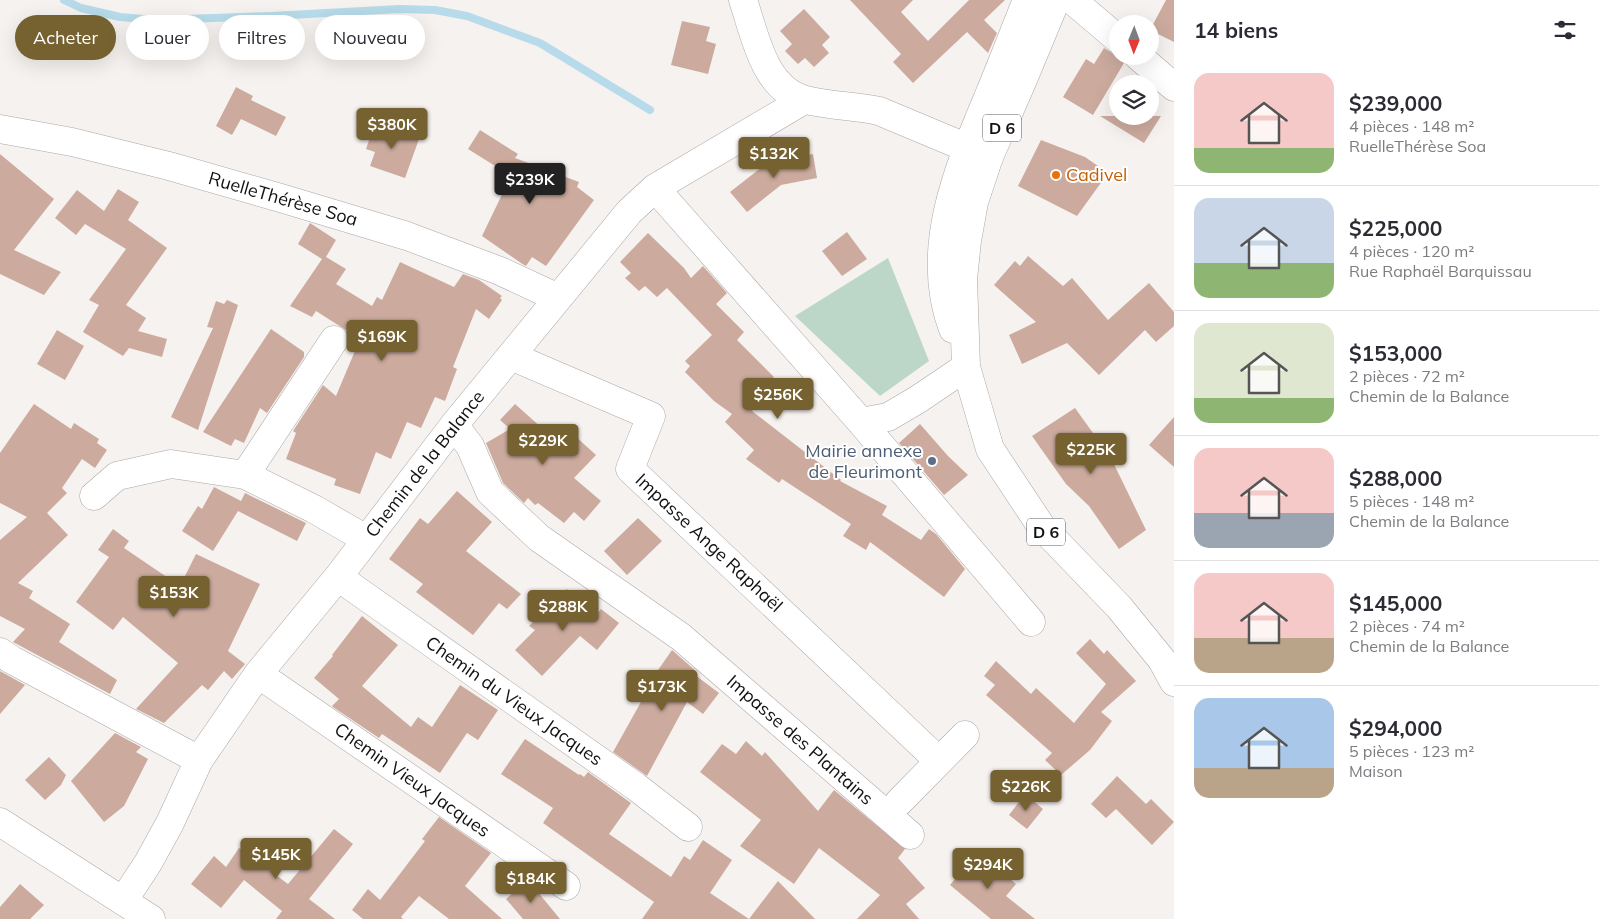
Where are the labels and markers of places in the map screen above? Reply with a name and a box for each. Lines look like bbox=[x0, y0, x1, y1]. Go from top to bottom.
pin: $380K bbox=[357, 108, 427, 150]
pin: $132K bbox=[739, 136, 809, 179]
pin: $239K bbox=[495, 162, 565, 205]
place label: Cadivel bbox=[1066, 163, 1127, 186]
marker: Cadivel bbox=[1050, 169, 1062, 181]
pin: $169K bbox=[347, 320, 417, 362]
pin: $256K bbox=[743, 378, 813, 420]
pin: $229K bbox=[508, 424, 578, 466]
pin: $225K bbox=[1056, 432, 1126, 475]
place label: Mairie annexe de Fleurimont bbox=[805, 439, 922, 483]
marker: Mairie annexe de Fleurimont bbox=[926, 455, 938, 467]
pin: $153K bbox=[139, 576, 209, 618]
pin: $288K bbox=[528, 590, 598, 632]
pin: $173K bbox=[627, 670, 697, 712]
pin: $226K bbox=[991, 770, 1061, 812]
pin: $145K bbox=[241, 838, 311, 880]
pin: $294K bbox=[953, 848, 1023, 890]
pin: $184K bbox=[496, 862, 566, 904]

